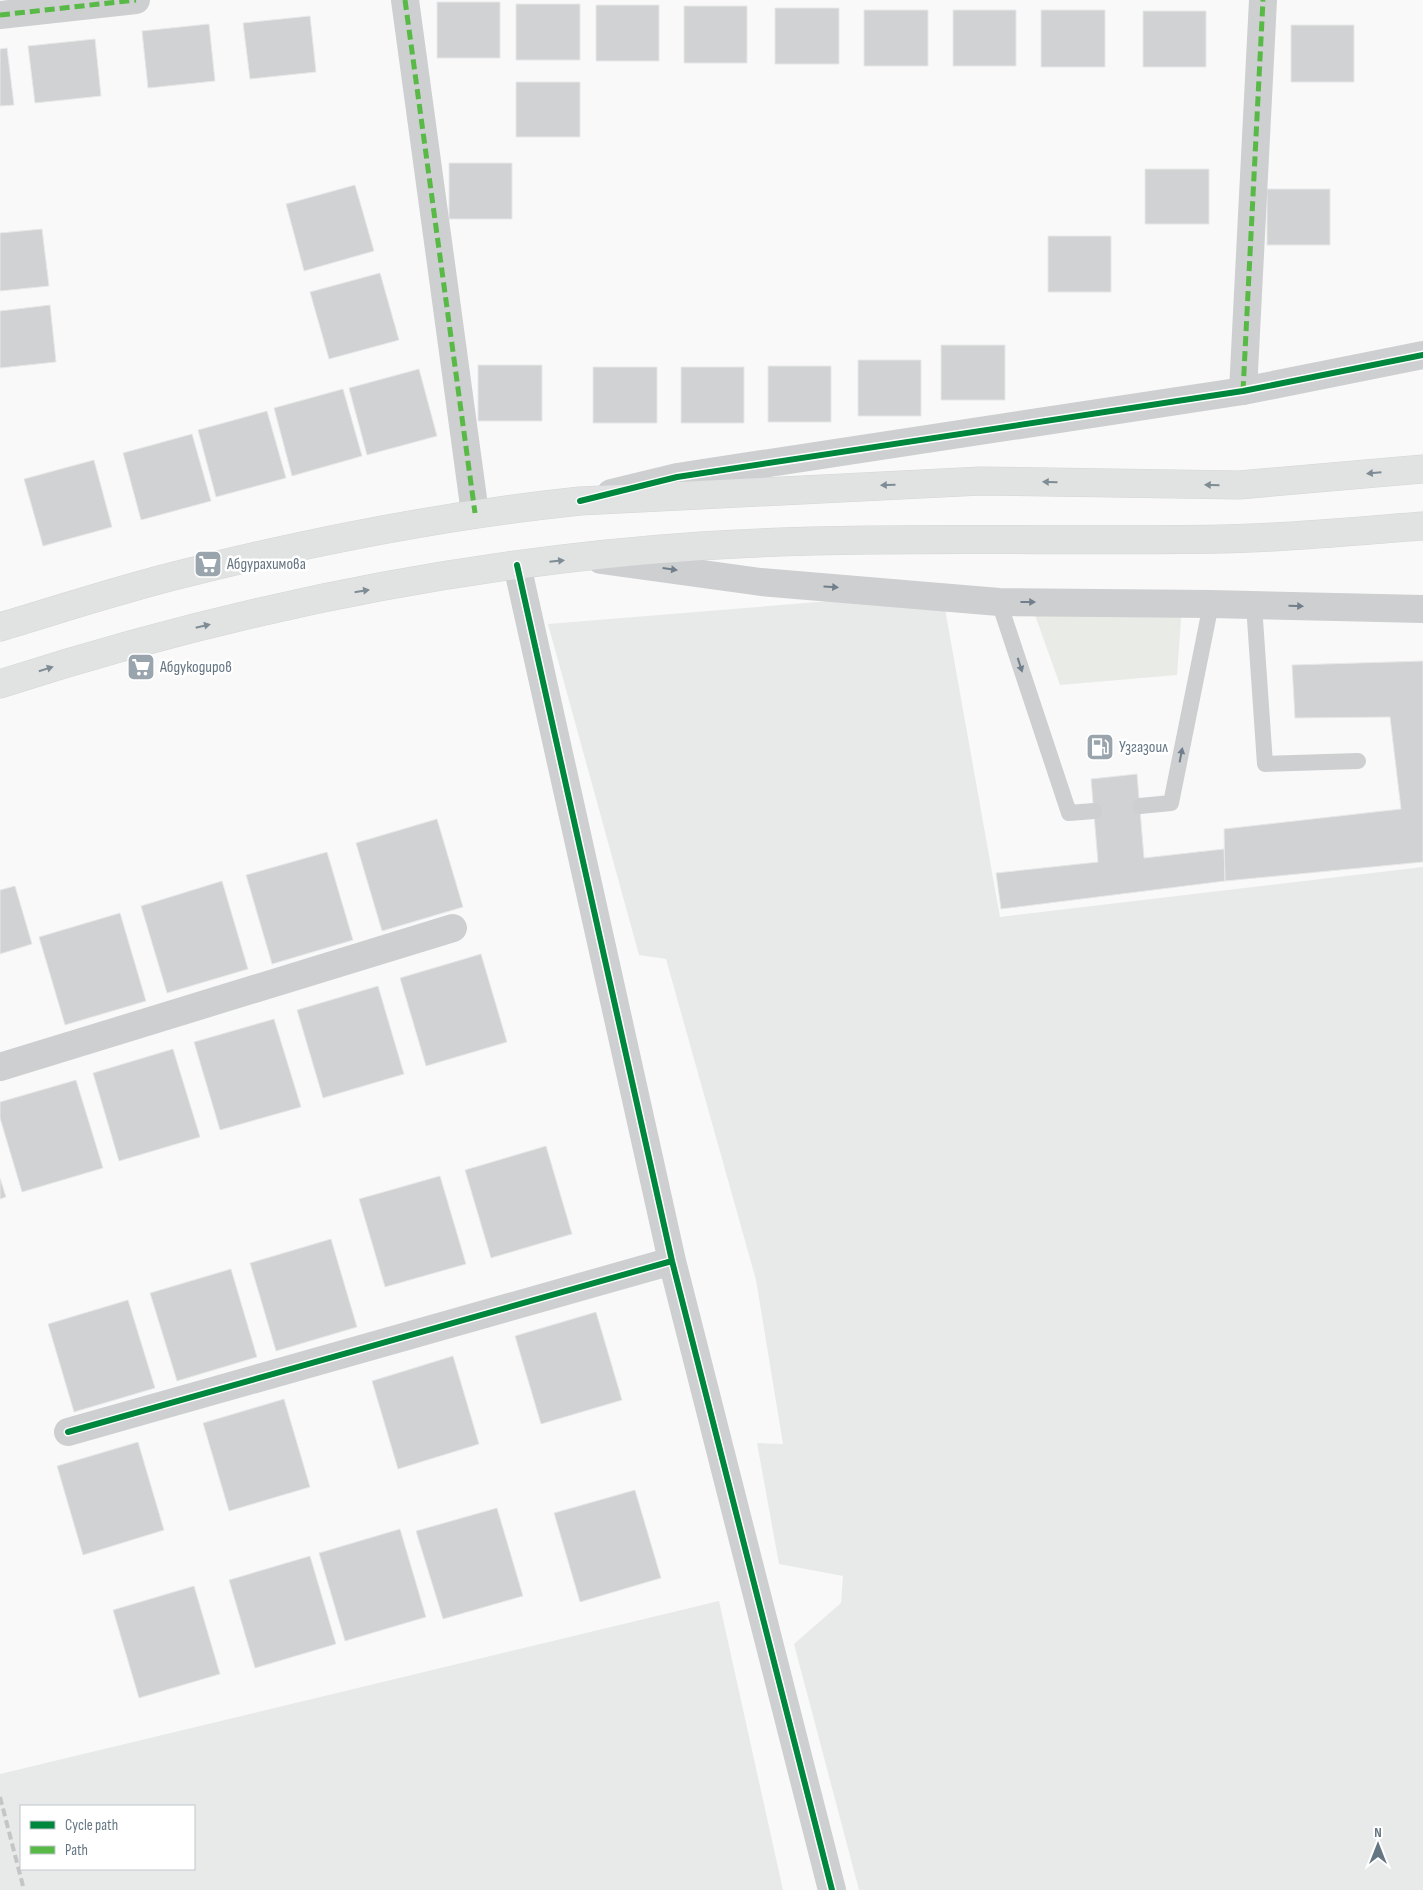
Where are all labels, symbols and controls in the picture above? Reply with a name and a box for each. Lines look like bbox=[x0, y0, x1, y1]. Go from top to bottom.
one-way arrow bbox=[1366, 470, 1382, 478]
one-way arrow bbox=[1042, 478, 1058, 486]
one-way arrow bbox=[1204, 480, 1220, 488]
one-way arrow bbox=[879, 481, 895, 489]
supermarket icon: Абдурахимова bbox=[193, 549, 223, 579]
place label: Абдурахимова bbox=[226, 555, 306, 574]
one-way arrow bbox=[549, 557, 565, 565]
one-way arrow bbox=[662, 565, 678, 573]
one-way arrow bbox=[824, 583, 840, 591]
one-way arrow bbox=[354, 587, 370, 595]
one-way arrow bbox=[1020, 598, 1036, 606]
one-way arrow bbox=[1288, 603, 1304, 611]
one-way arrow bbox=[195, 622, 211, 630]
supermarket icon: Абдукодиров bbox=[126, 652, 156, 682]
place label: Абдукодиров bbox=[159, 658, 232, 677]
one-way arrow bbox=[1016, 658, 1024, 673]
one-way arrow bbox=[39, 665, 54, 673]
fuel station icon: Узгазоил bbox=[1085, 732, 1115, 762]
place label: Узгазоил bbox=[1119, 738, 1168, 757]
one-way arrow bbox=[1177, 747, 1185, 763]
legend bbox=[20, 1805, 195, 1870]
text: Cycle path bbox=[65, 1816, 118, 1835]
north arrow bbox=[1353, 1820, 1403, 1870]
text: N bbox=[1374, 1824, 1382, 1841]
text: Path bbox=[65, 1841, 88, 1860]

